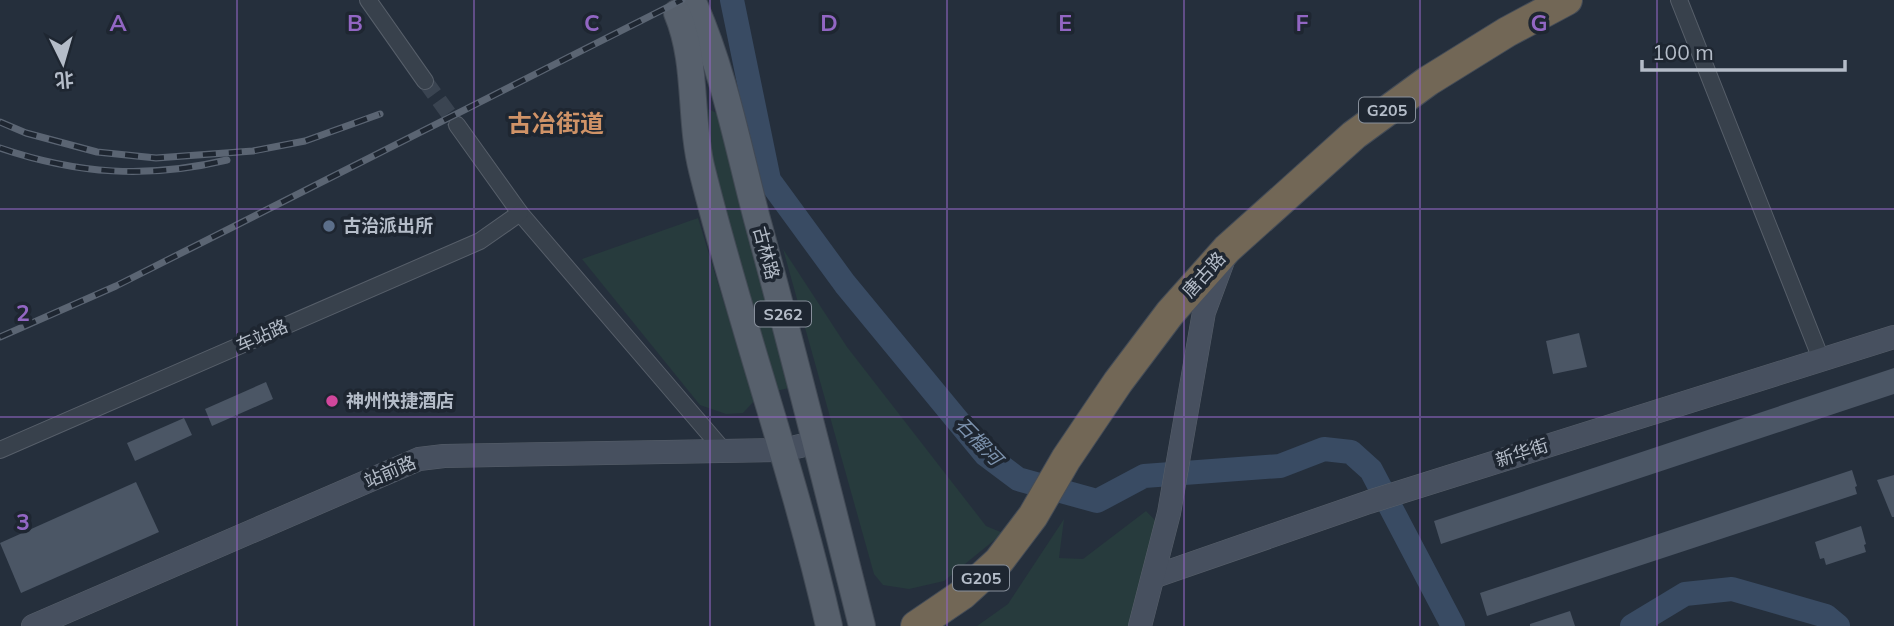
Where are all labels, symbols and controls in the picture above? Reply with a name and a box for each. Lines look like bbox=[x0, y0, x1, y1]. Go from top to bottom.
text: A bbox=[109, 8, 127, 37]
text: B bbox=[347, 8, 363, 37]
text: C bbox=[584, 8, 600, 37]
text: D bbox=[820, 8, 838, 37]
text: E bbox=[1058, 8, 1072, 37]
text: F bbox=[1295, 8, 1309, 37]
text: G bbox=[1530, 8, 1548, 37]
north arrow bbox=[28, 28, 98, 98]
scale bar bbox=[1642, 28, 1845, 72]
text: 100 m bbox=[1652, 39, 1714, 65]
text: 北 bbox=[54, 67, 75, 93]
road number: G205 bbox=[1359, 97, 1415, 122]
district label: 古冶街道 bbox=[508, 108, 604, 138]
place label: 古治派出所 bbox=[343, 214, 433, 237]
marker: 古治派出所 bbox=[321, 218, 337, 234]
street label: 古林路 bbox=[748, 224, 785, 282]
street label: 唐古路 bbox=[1177, 247, 1230, 302]
text: 2 bbox=[16, 298, 30, 327]
road number: S262 bbox=[755, 302, 811, 326]
street label: 车站路 bbox=[232, 314, 291, 357]
place label: 神州快捷酒店 bbox=[346, 389, 454, 412]
marker: 神州快捷酒店 bbox=[324, 393, 340, 409]
water label: 石榴河 bbox=[951, 412, 1010, 473]
street label: 新华街 bbox=[1493, 433, 1551, 472]
street label: 站前路 bbox=[360, 450, 419, 493]
text: 3 bbox=[16, 507, 30, 536]
road number: G205 bbox=[953, 566, 1009, 590]

